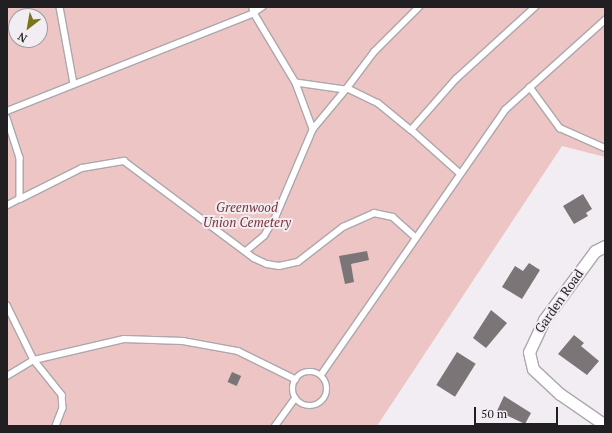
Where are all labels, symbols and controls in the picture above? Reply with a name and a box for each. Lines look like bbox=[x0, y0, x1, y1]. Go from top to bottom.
north arrow bbox=[8, 8, 48, 48]
text: N bbox=[15, 29, 30, 46]
park label: Greenwood Union Cemetery bbox=[203, 200, 291, 231]
street label: Garden Road bbox=[531, 266, 587, 336]
scale bar bbox=[476, 399, 560, 425]
text: 50 m bbox=[481, 406, 507, 421]

